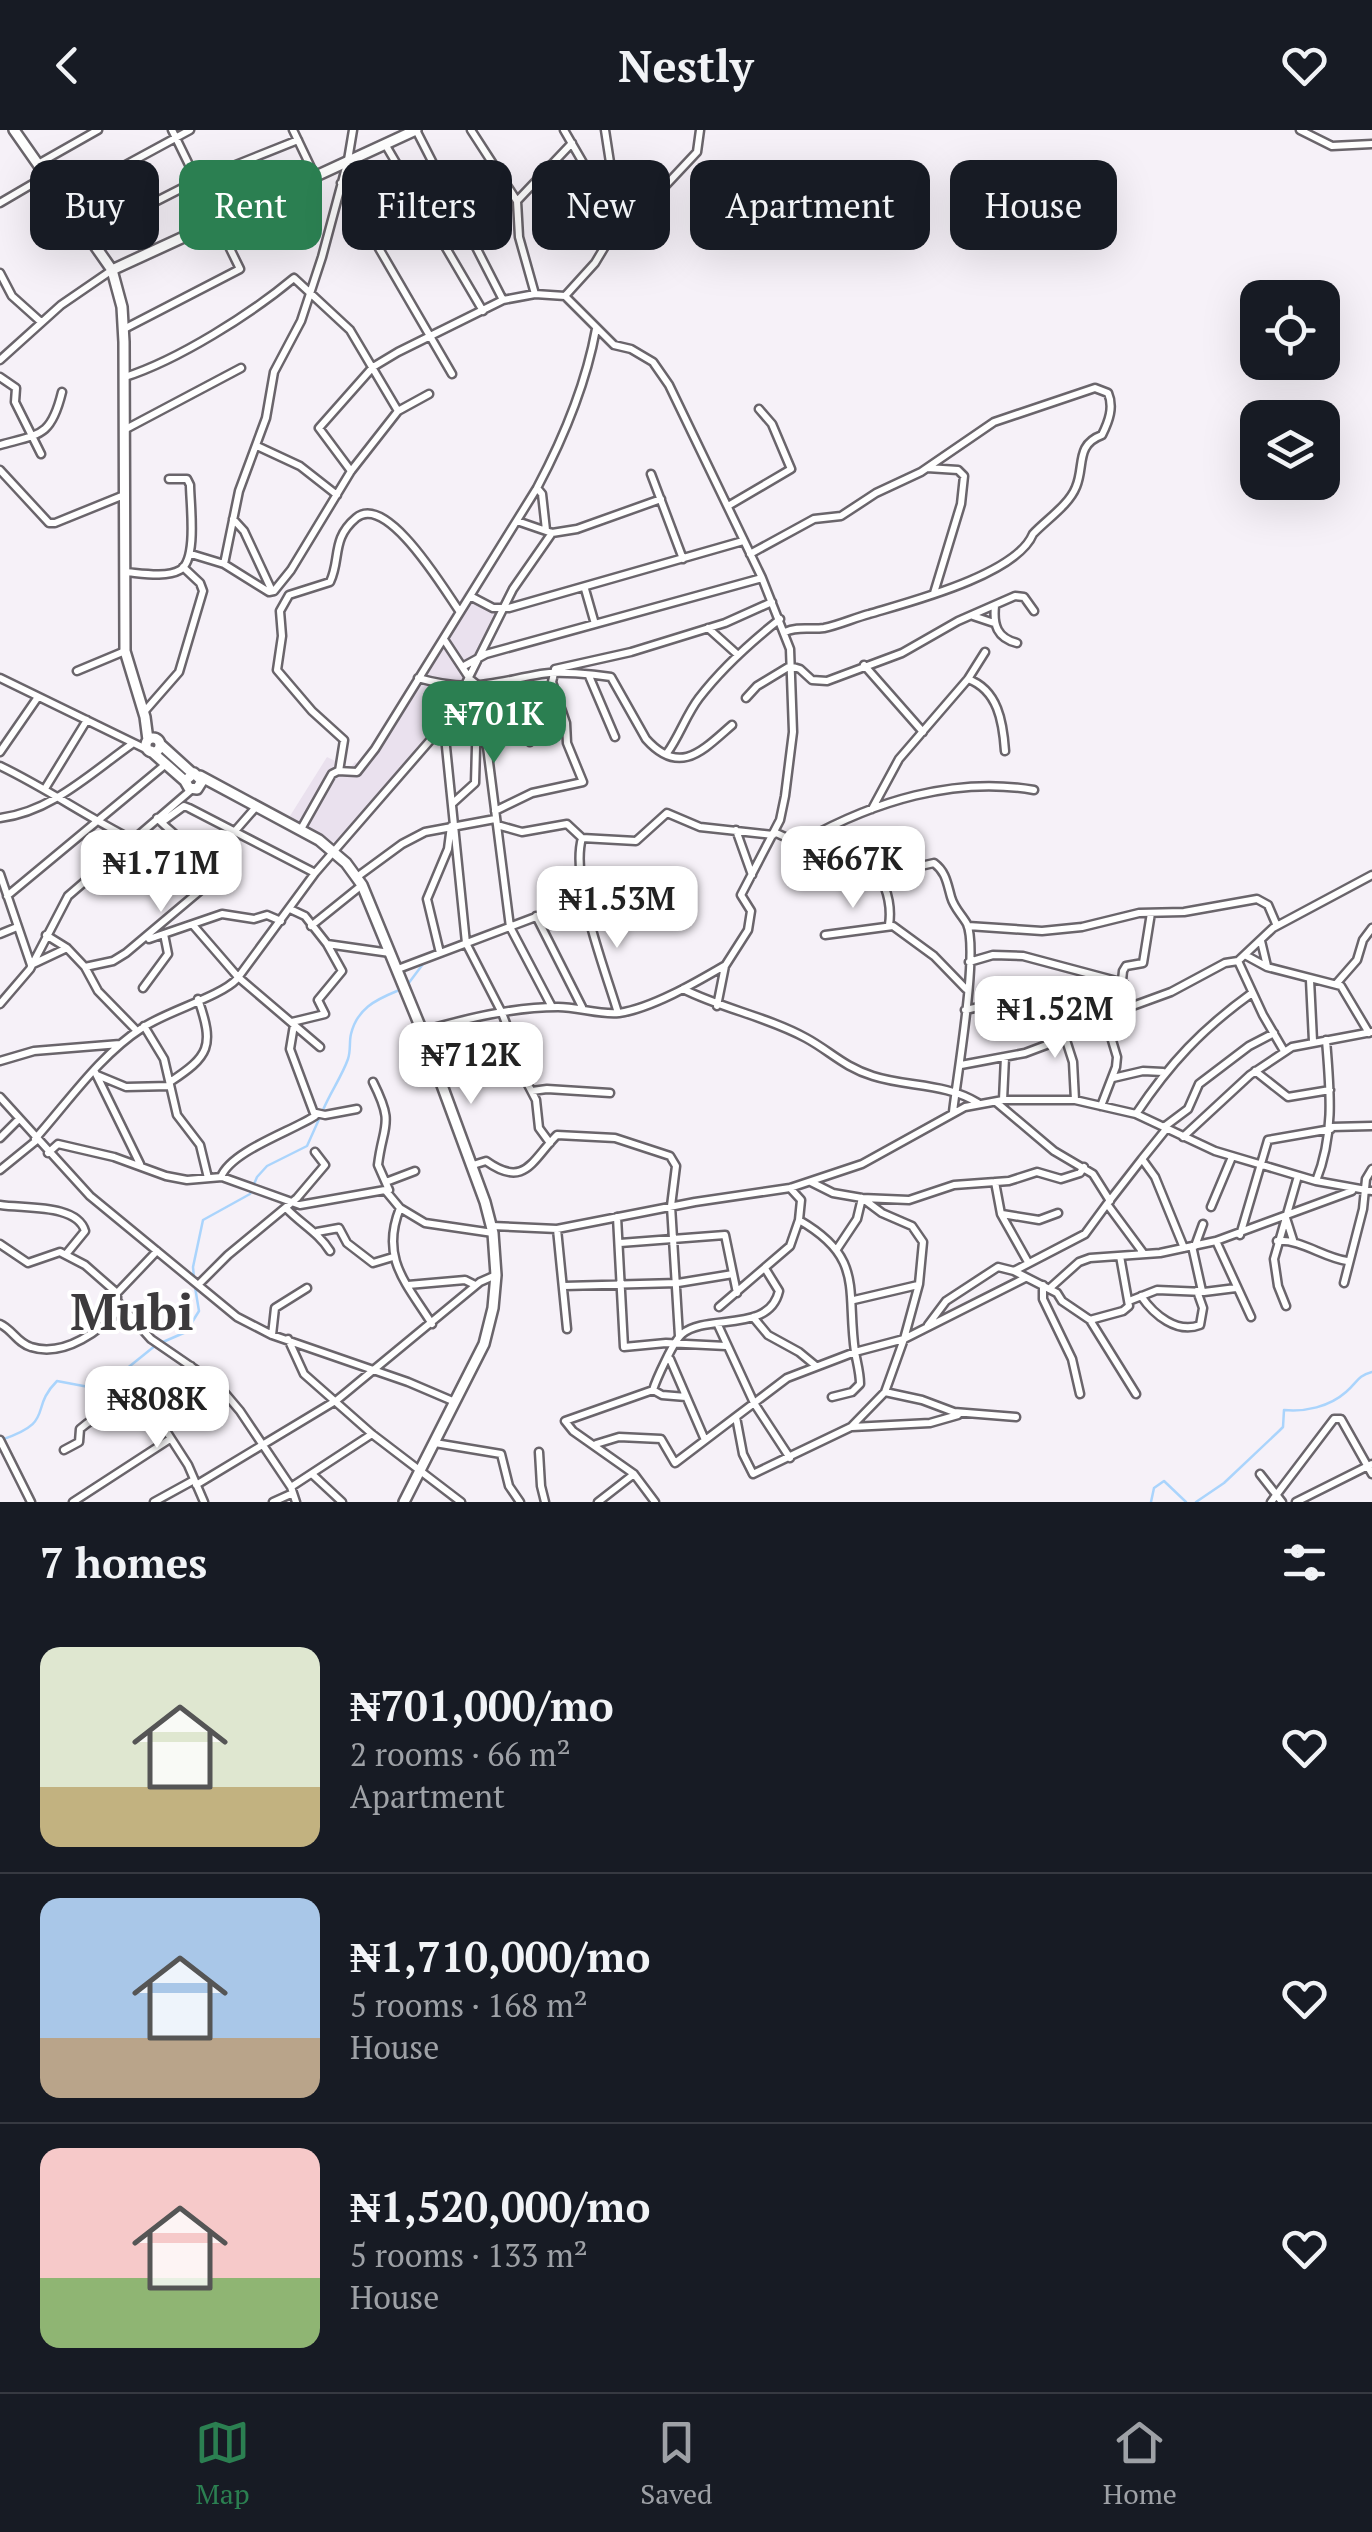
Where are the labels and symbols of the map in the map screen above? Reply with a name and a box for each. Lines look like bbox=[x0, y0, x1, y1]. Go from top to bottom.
pin: ₦701K bbox=[424, 681, 564, 766]
pin: ₦667K bbox=[783, 826, 923, 911]
pin: ₦1.71M bbox=[80, 830, 242, 915]
pin: ₦1.53M bbox=[536, 866, 698, 951]
pin: ₦1.52M bbox=[974, 976, 1136, 1061]
pin: ₦712K bbox=[401, 1022, 541, 1107]
district label: Mubi bbox=[70, 1278, 194, 1344]
pin: ₦808K bbox=[87, 1366, 227, 1451]

